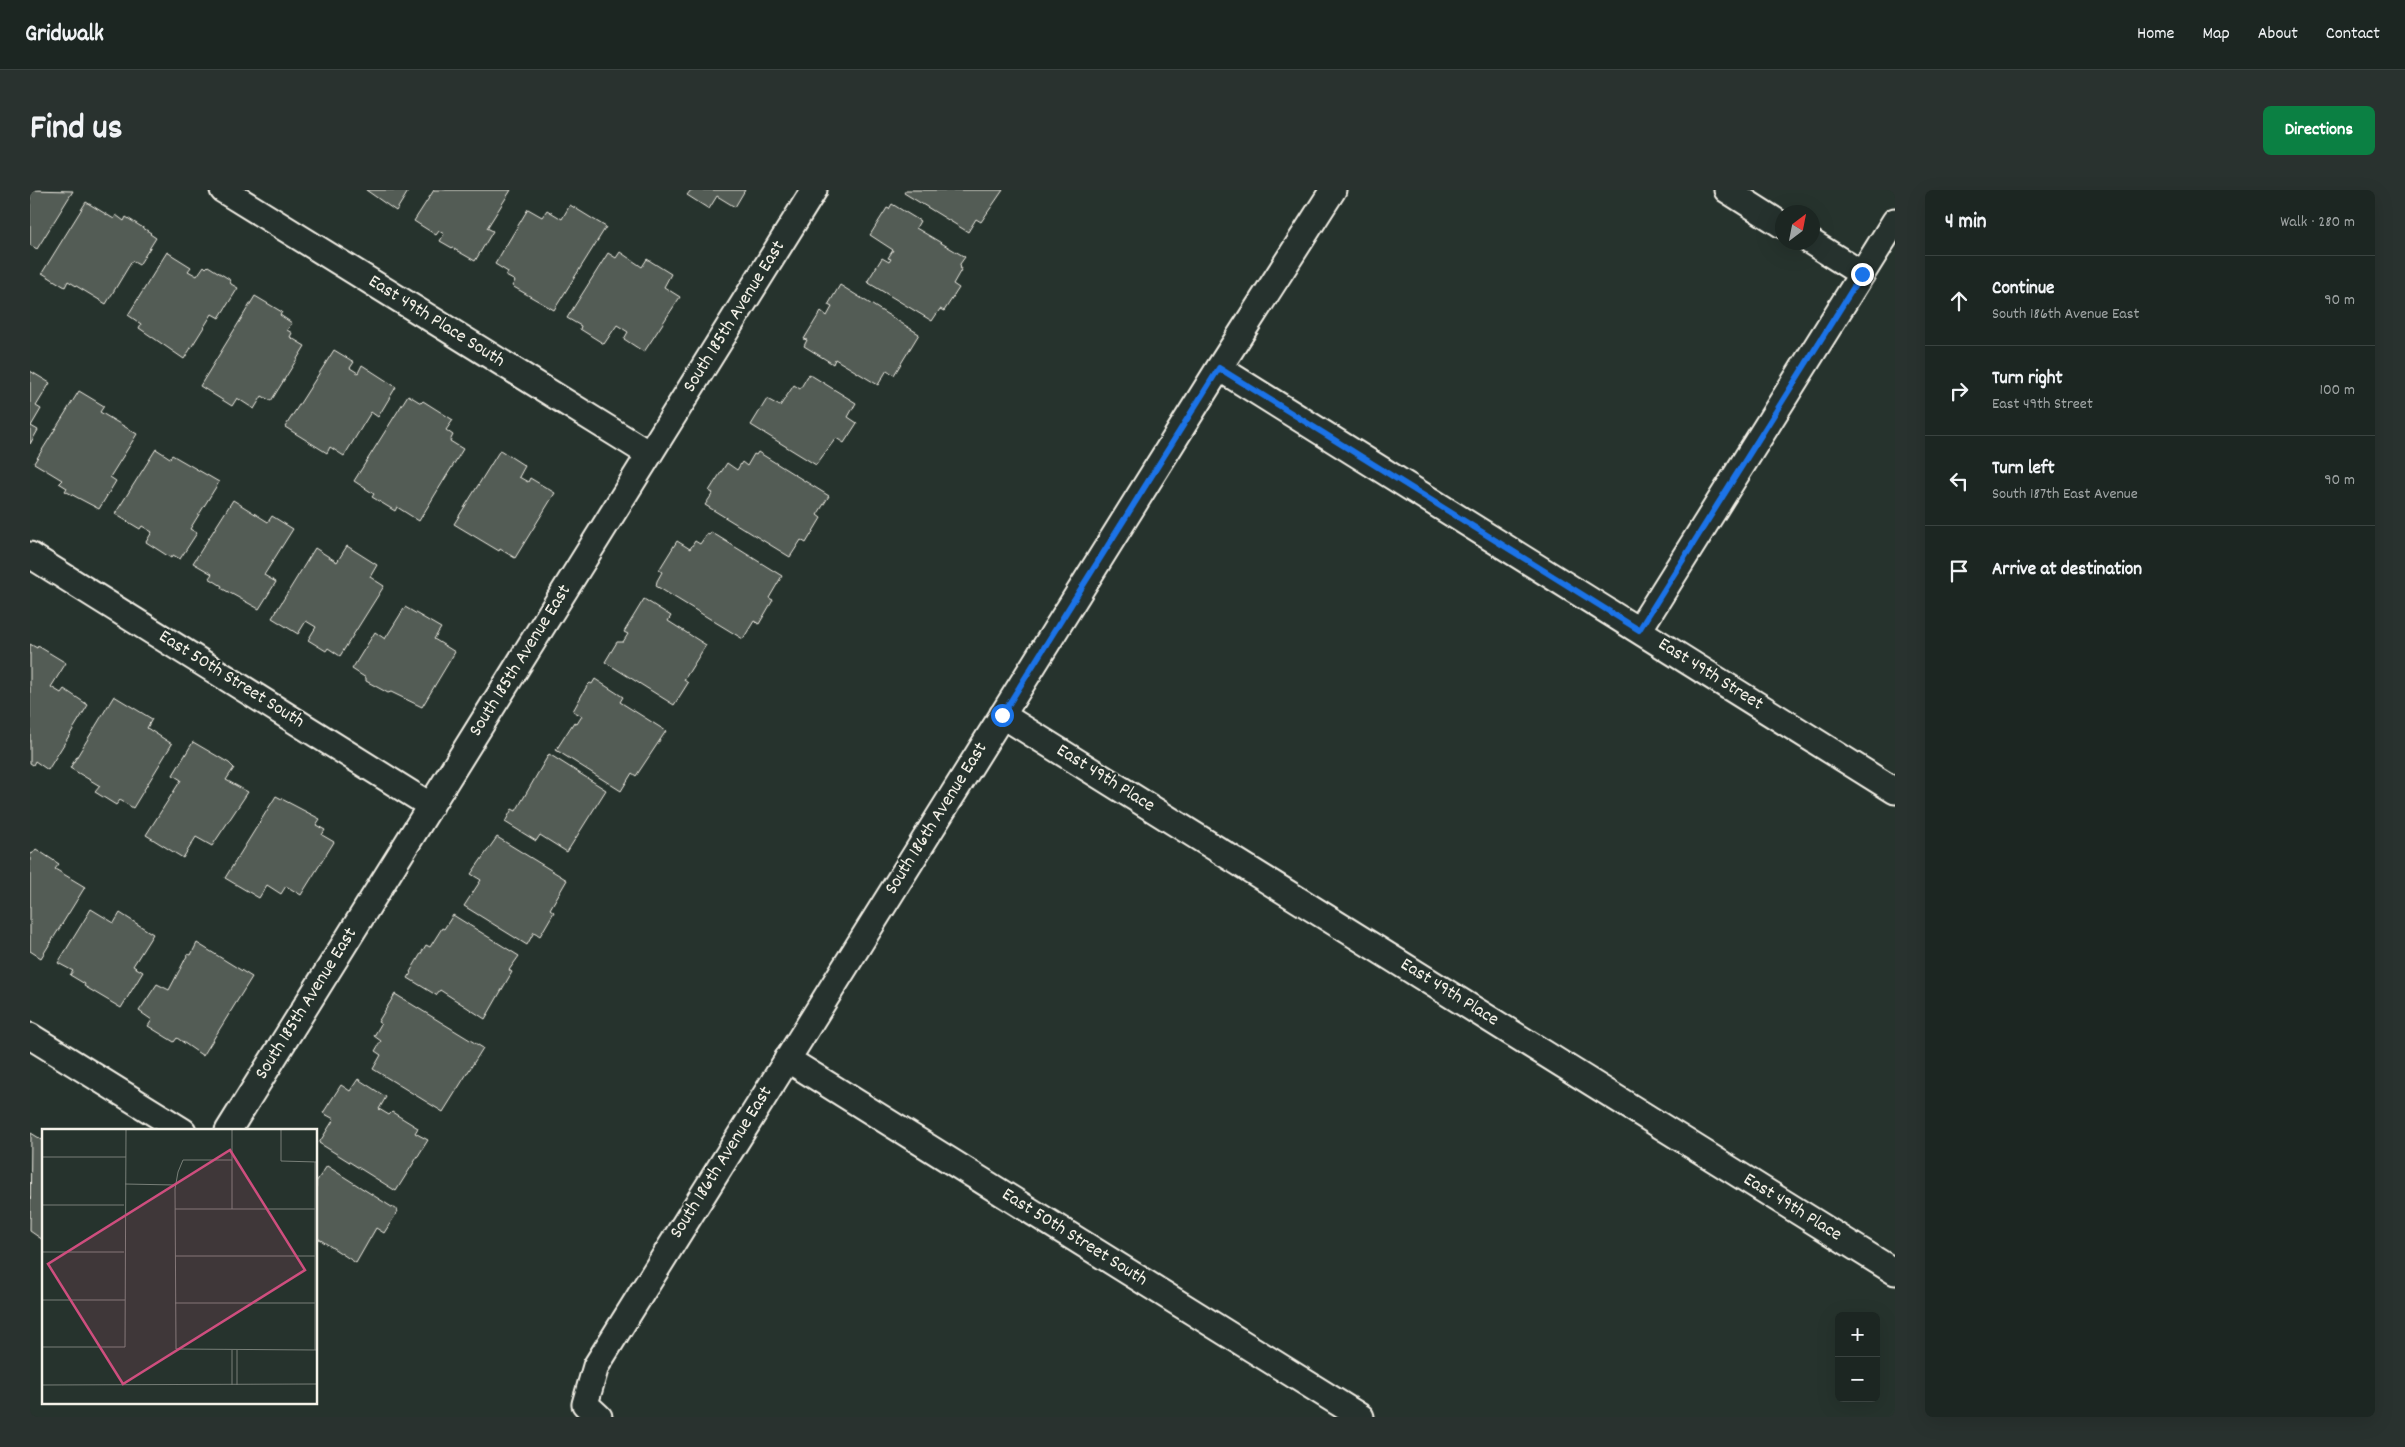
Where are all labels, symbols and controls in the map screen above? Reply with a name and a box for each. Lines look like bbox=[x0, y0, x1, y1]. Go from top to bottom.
text: Gridwalk bbox=[25, 18, 104, 52]
text: Home bbox=[2137, 22, 2174, 47]
text: Map bbox=[2202, 22, 2230, 47]
text: About bbox=[2258, 22, 2298, 47]
text: Contact bbox=[2326, 22, 2380, 47]
text: Find us bbox=[30, 105, 122, 155]
button: Directions bbox=[2263, 106, 2375, 155]
north arrow bbox=[1775, 205, 1820, 250]
text: 4 min bbox=[1945, 208, 1987, 238]
text: Walk · 280 m bbox=[2280, 211, 2355, 234]
street label: South 185th Avenue East bbox=[677, 236, 793, 398]
route end bbox=[1851, 263, 1874, 286]
street label: East 49th Place South bbox=[362, 269, 510, 375]
text: Continue bbox=[1992, 276, 2054, 303]
icon: ahead bbox=[1945, 287, 1973, 315]
text: 90 m bbox=[2324, 289, 2355, 312]
text: South 186th Avenue East bbox=[1992, 303, 2139, 326]
text: Turn right bbox=[1992, 366, 2063, 393]
icon: right bbox=[1945, 377, 1973, 405]
text: 100 m bbox=[2319, 379, 2355, 402]
text: East 49th Street bbox=[1992, 393, 2093, 416]
text: Turn left bbox=[1992, 456, 2055, 483]
icon: left bbox=[1945, 467, 1973, 495]
text: 90 m bbox=[2324, 469, 2355, 492]
text: South 187th East Avenue bbox=[1992, 483, 2138, 506]
icon: arrive bbox=[1945, 557, 1973, 585]
text: Arrive at destination bbox=[1992, 557, 2142, 584]
street label: South 185th Avenue East bbox=[463, 580, 579, 742]
street label: East 50th Street South bbox=[153, 624, 309, 736]
street label: East 49th Street bbox=[1652, 632, 1768, 718]
route start bbox=[991, 704, 1014, 727]
street label: South 186th Avenue East bbox=[879, 738, 995, 900]
street label: East 49th Place bbox=[1051, 738, 1159, 820]
street label: South 185th Avenue East bbox=[249, 923, 365, 1085]
street label: East 49th Place bbox=[1395, 952, 1503, 1034]
street label: South 186th Avenue East bbox=[664, 1082, 780, 1244]
inset map bbox=[42, 1129, 318, 1404]
street label: East 49th Place bbox=[1738, 1167, 1846, 1249]
street label: East 50th Street South bbox=[996, 1182, 1152, 1294]
map controls bbox=[1835, 1312, 1880, 1402]
button: + bbox=[1835, 1312, 1880, 1357]
button: − bbox=[1835, 1357, 1880, 1402]

